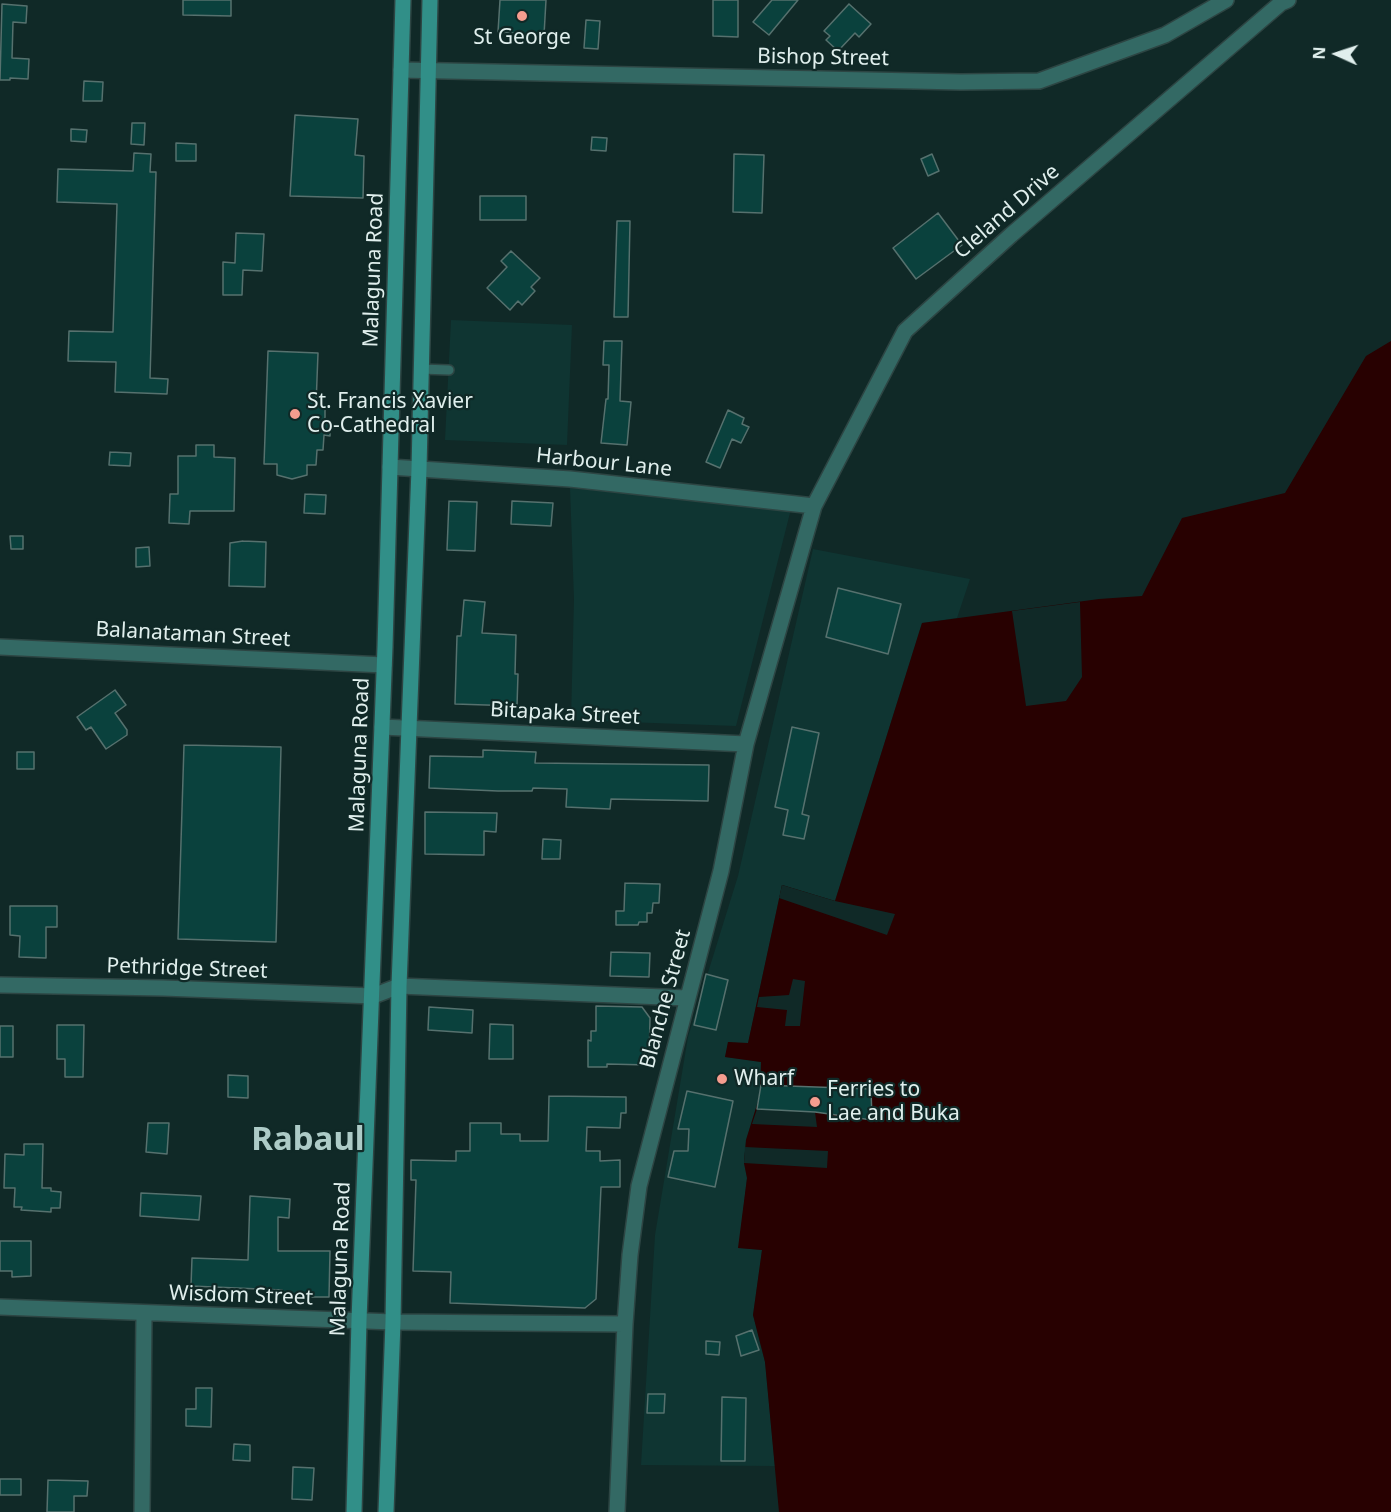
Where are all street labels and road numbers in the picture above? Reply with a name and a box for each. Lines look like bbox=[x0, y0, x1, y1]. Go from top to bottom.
street label: Bishop Street bbox=[757, 44, 889, 72]
street label: Cleland Drive bbox=[949, 160, 1065, 264]
street label: Malaguna Road bbox=[359, 192, 389, 348]
street label: Harbour Lane bbox=[535, 443, 673, 483]
street label: Balanataman Street bbox=[95, 617, 291, 653]
street label: Malaguna Road bbox=[345, 677, 375, 833]
street label: Bitapaka Street bbox=[489, 697, 641, 731]
street label: Blanche Street bbox=[635, 927, 697, 1071]
street label: Pethridge Street bbox=[106, 954, 268, 984]
street label: Malaguna Road bbox=[326, 1181, 356, 1337]
street label: Wisdom Street bbox=[168, 1281, 314, 1311]

